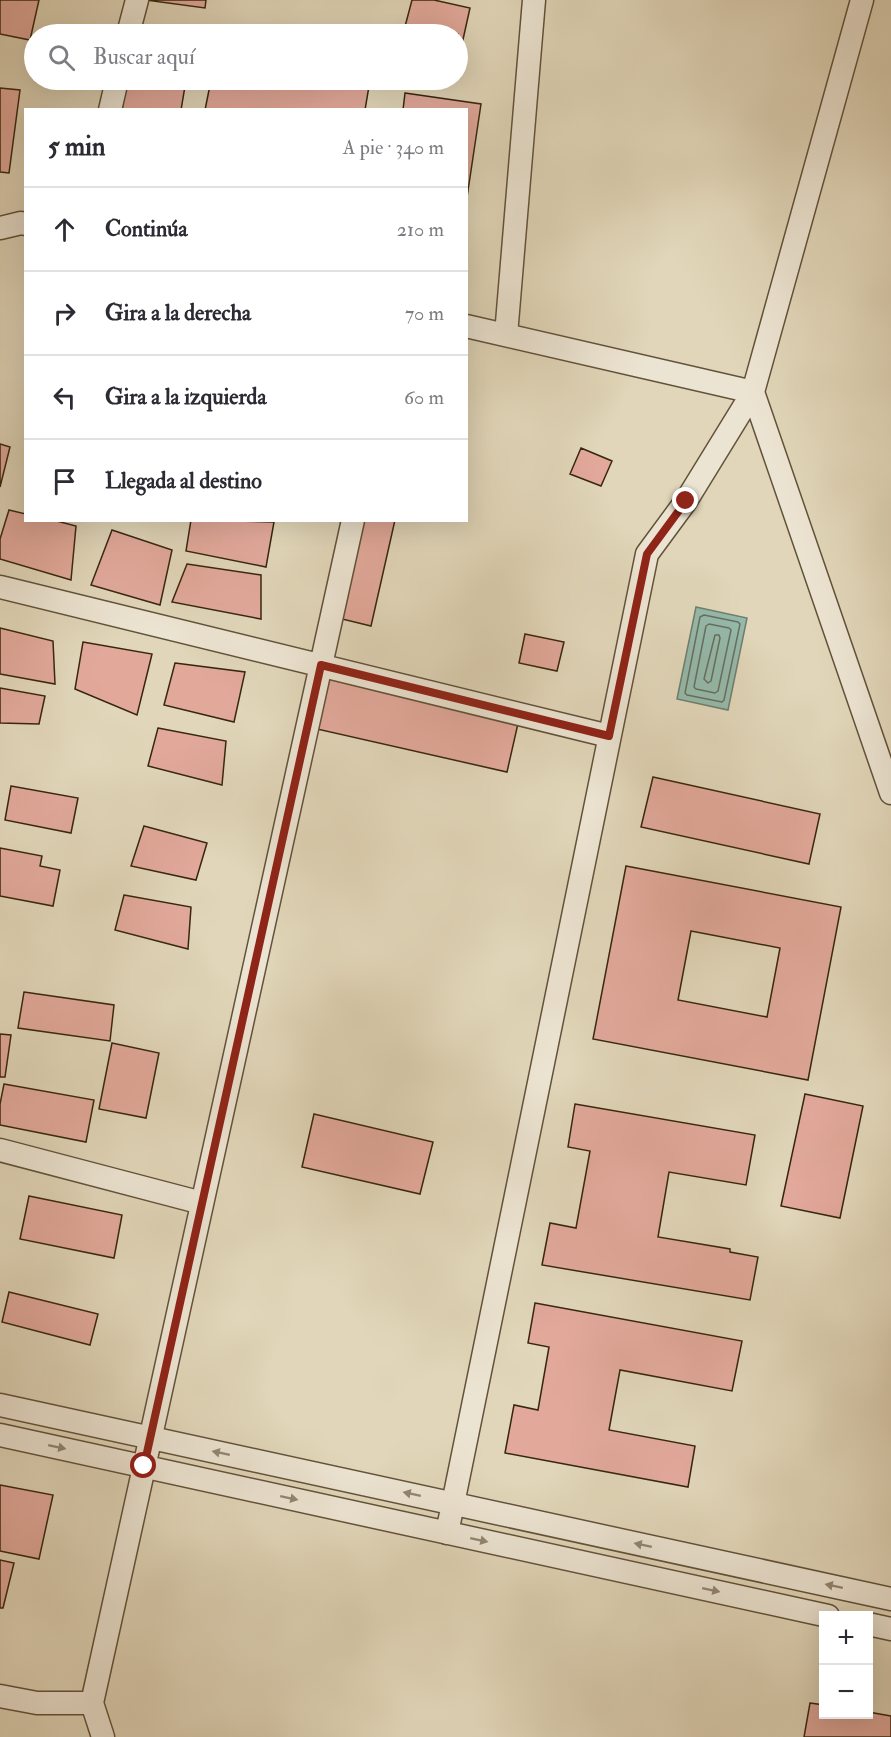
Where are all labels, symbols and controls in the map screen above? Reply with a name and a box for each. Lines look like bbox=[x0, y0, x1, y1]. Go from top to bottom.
search box bbox=[24, 24, 468, 90]
icon: search bbox=[45, 41, 78, 74]
text: Buscar aquí bbox=[93, 43, 195, 71]
text: 5 min bbox=[48, 131, 105, 163]
text: A pie · 340 m bbox=[343, 135, 444, 160]
icon: ahead bbox=[48, 213, 81, 246]
text: Continúa bbox=[105, 215, 188, 243]
text: 210 m bbox=[397, 217, 444, 242]
icon: right bbox=[48, 297, 81, 330]
text: Gira a la derecha bbox=[105, 299, 251, 327]
text: 70 m bbox=[405, 301, 444, 326]
icon: left bbox=[48, 381, 81, 414]
text: Gira a la izquierda bbox=[105, 383, 266, 411]
text: 60 m bbox=[404, 385, 444, 410]
icon: arrive bbox=[48, 465, 81, 498]
text: Llegada al destino bbox=[105, 467, 262, 495]
route end bbox=[672, 487, 698, 513]
one-way arrow bbox=[48, 1443, 66, 1453]
one-way arrow bbox=[211, 1448, 230, 1457]
route start bbox=[130, 1452, 156, 1478]
one-way arrow bbox=[402, 1489, 421, 1499]
one-way arrow bbox=[279, 1494, 298, 1503]
one-way arrow bbox=[470, 1535, 488, 1545]
one-way arrow bbox=[634, 1540, 653, 1549]
one-way arrow bbox=[825, 1581, 843, 1591]
one-way arrow bbox=[702, 1586, 721, 1595]
map controls bbox=[819, 1611, 873, 1719]
button: + bbox=[819, 1611, 873, 1665]
button: − bbox=[819, 1665, 873, 1719]

